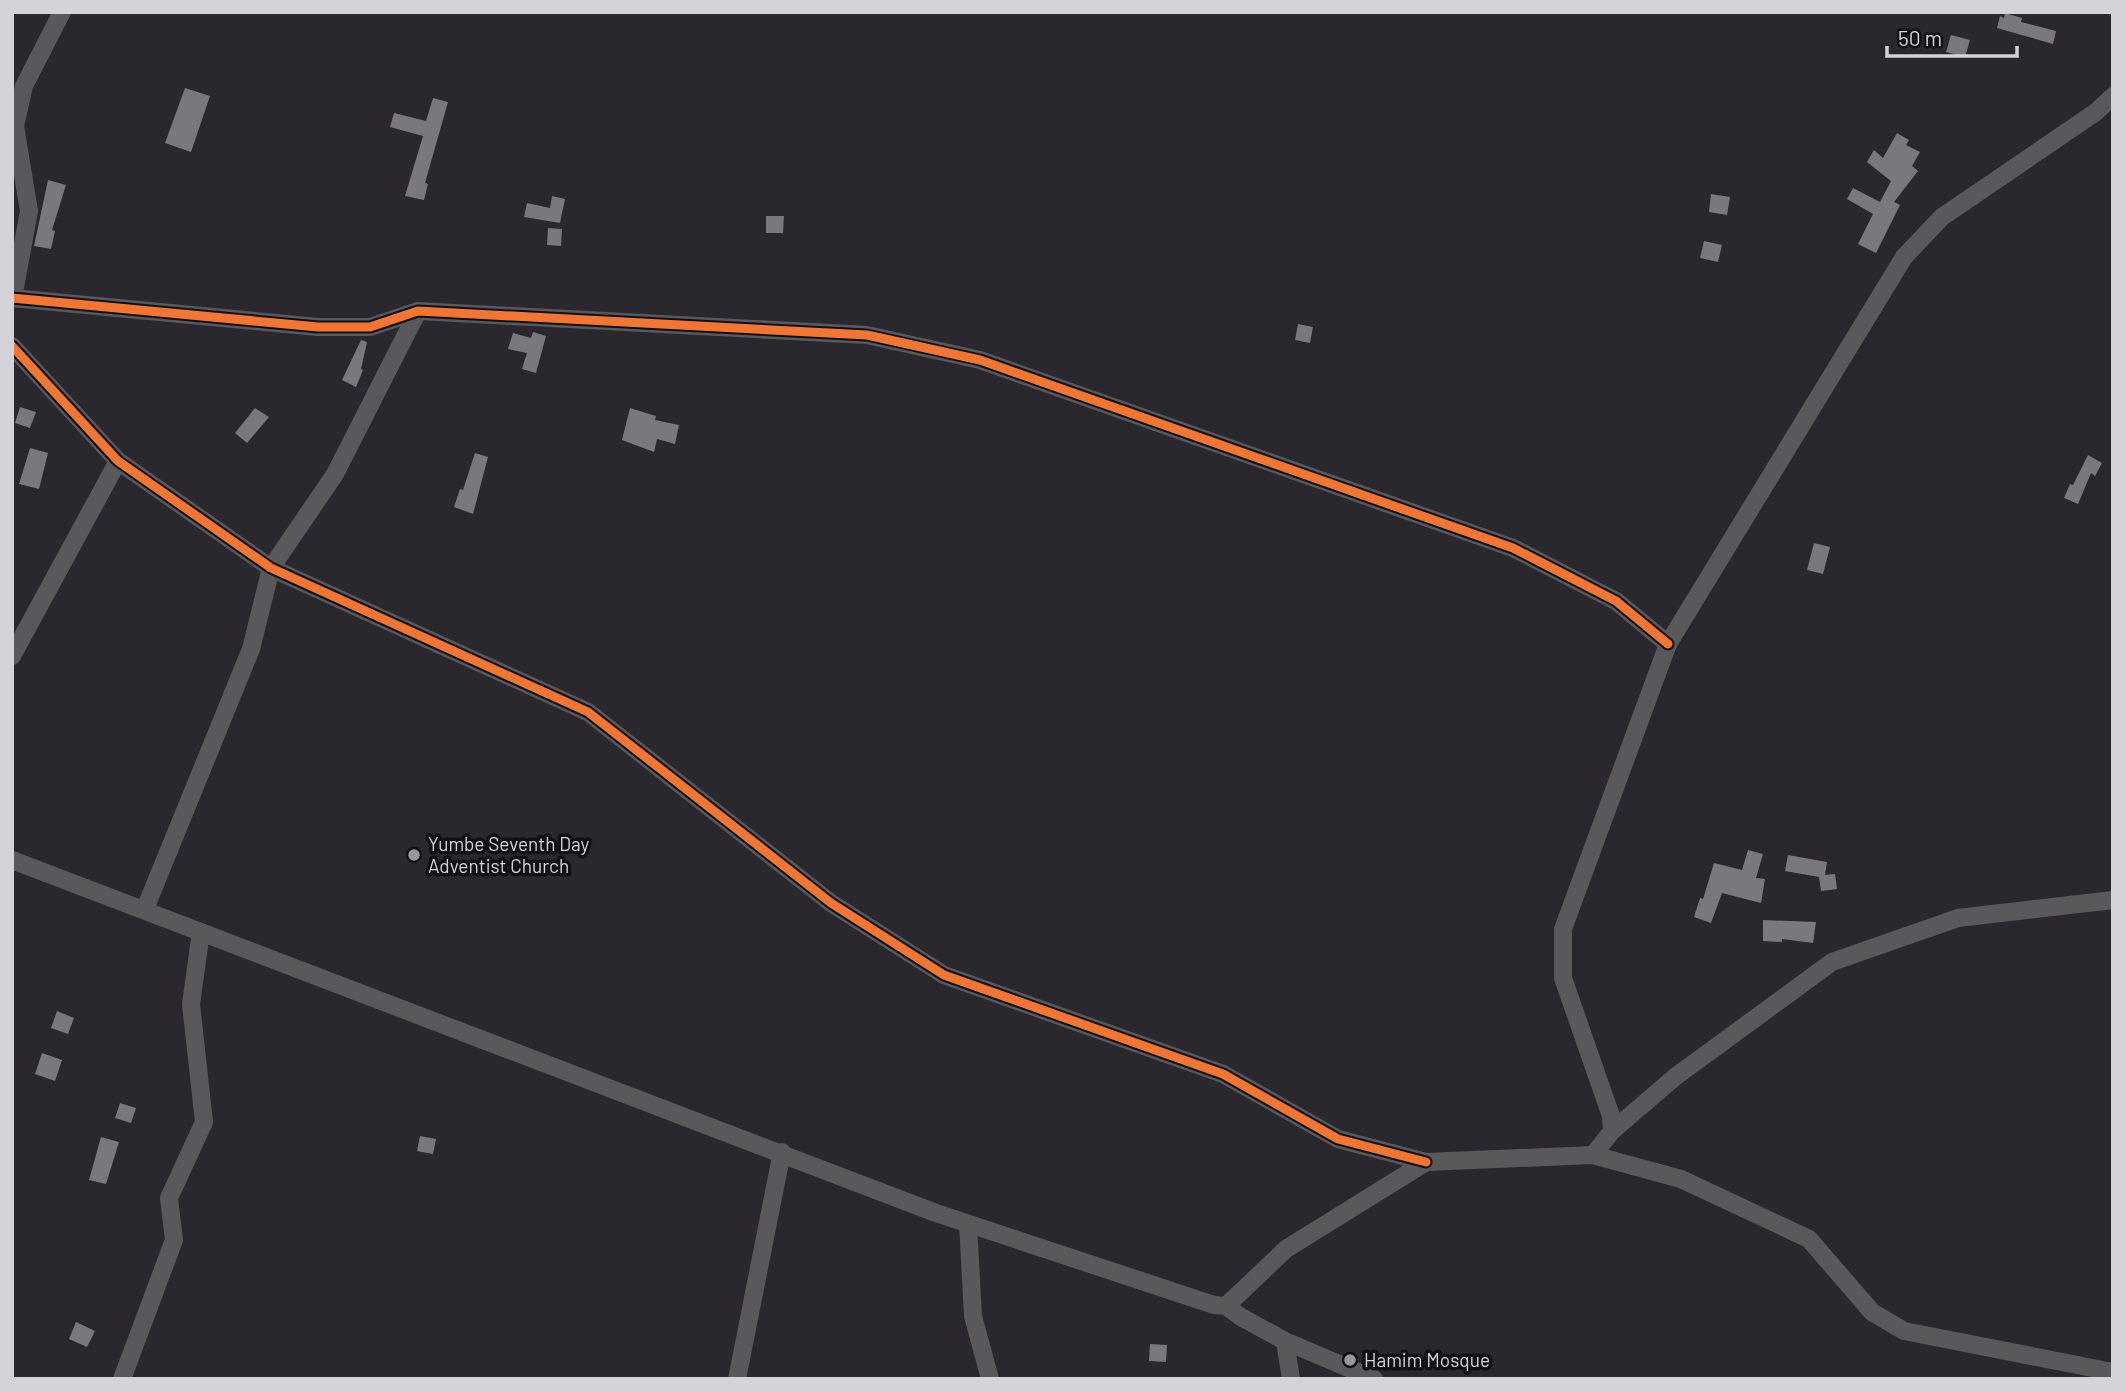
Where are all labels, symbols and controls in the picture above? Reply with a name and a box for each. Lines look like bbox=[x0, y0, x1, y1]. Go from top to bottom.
scale bar bbox=[1887, 14, 2016, 58]
text: 50 m bbox=[1898, 25, 1942, 50]
place label: Yumbe Seventh Day Adventist Church bbox=[428, 832, 589, 877]
marker: Yumbe Seventh Day Adventist Church bbox=[406, 847, 422, 863]
place label: Hamim Mosque bbox=[1364, 1348, 1490, 1371]
marker: Hamim Mosque bbox=[1342, 1352, 1358, 1368]

